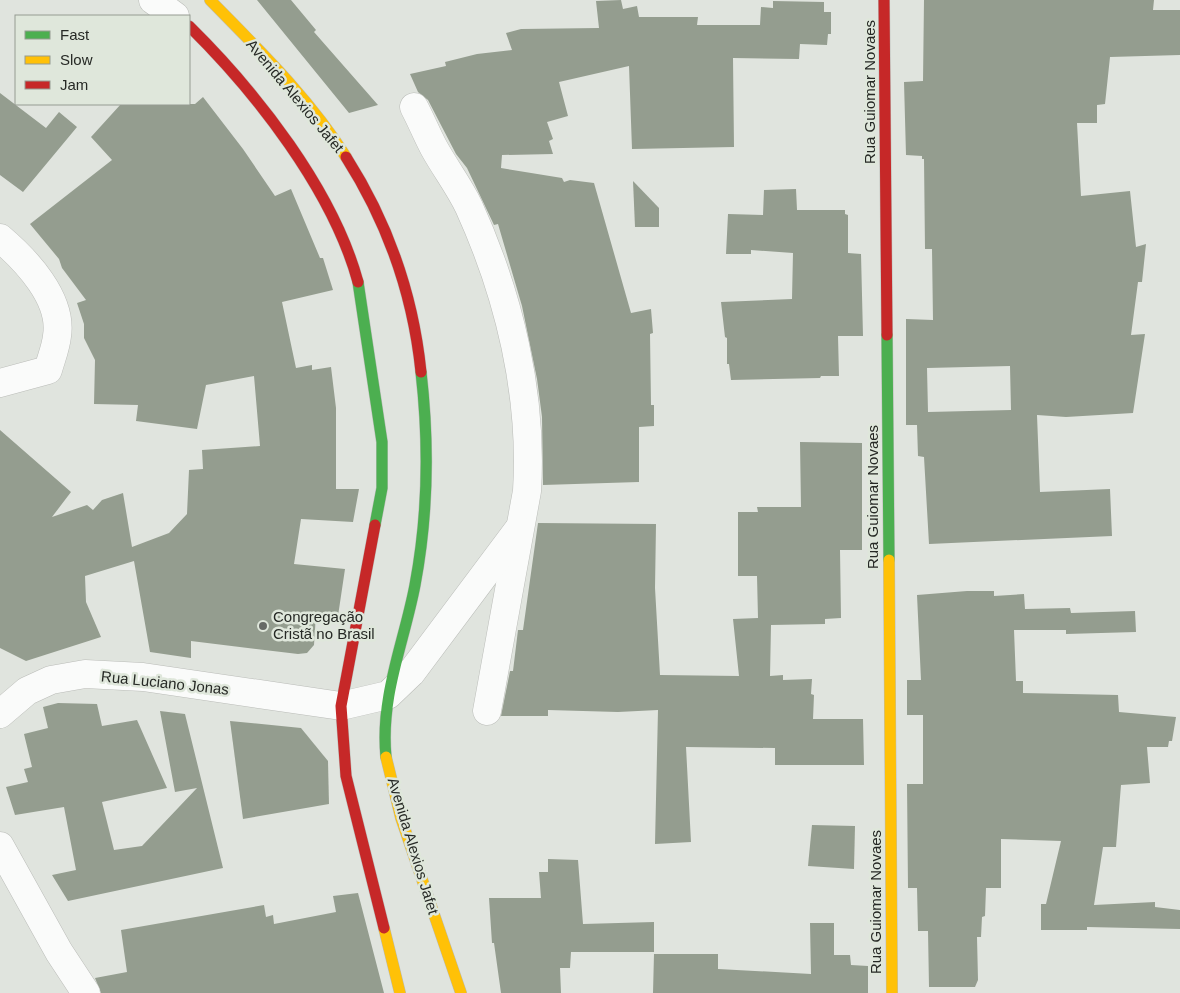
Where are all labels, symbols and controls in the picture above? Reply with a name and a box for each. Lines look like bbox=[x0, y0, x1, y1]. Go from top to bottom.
legend bbox=[15, 15, 190, 105]
street label: Rua Guiomar Novaes bbox=[861, 20, 878, 164]
text: Fast bbox=[60, 26, 90, 43]
street label: Avenida Alexios Jafet bbox=[243, 36, 348, 156]
text: Slow bbox=[60, 51, 93, 68]
text: Jam bbox=[60, 76, 88, 93]
street label: Rua Guiomar Novaes bbox=[864, 425, 881, 569]
place label: Congregação Cristã no Brasil bbox=[273, 608, 375, 642]
marker: Congregação Cristã no Brasil bbox=[257, 620, 269, 632]
street label: Rua Luciano Jonas bbox=[100, 667, 230, 698]
street label: Avenida Alexios Jafet bbox=[385, 775, 443, 917]
street label: Rua Guiomar Novaes bbox=[867, 830, 884, 974]

